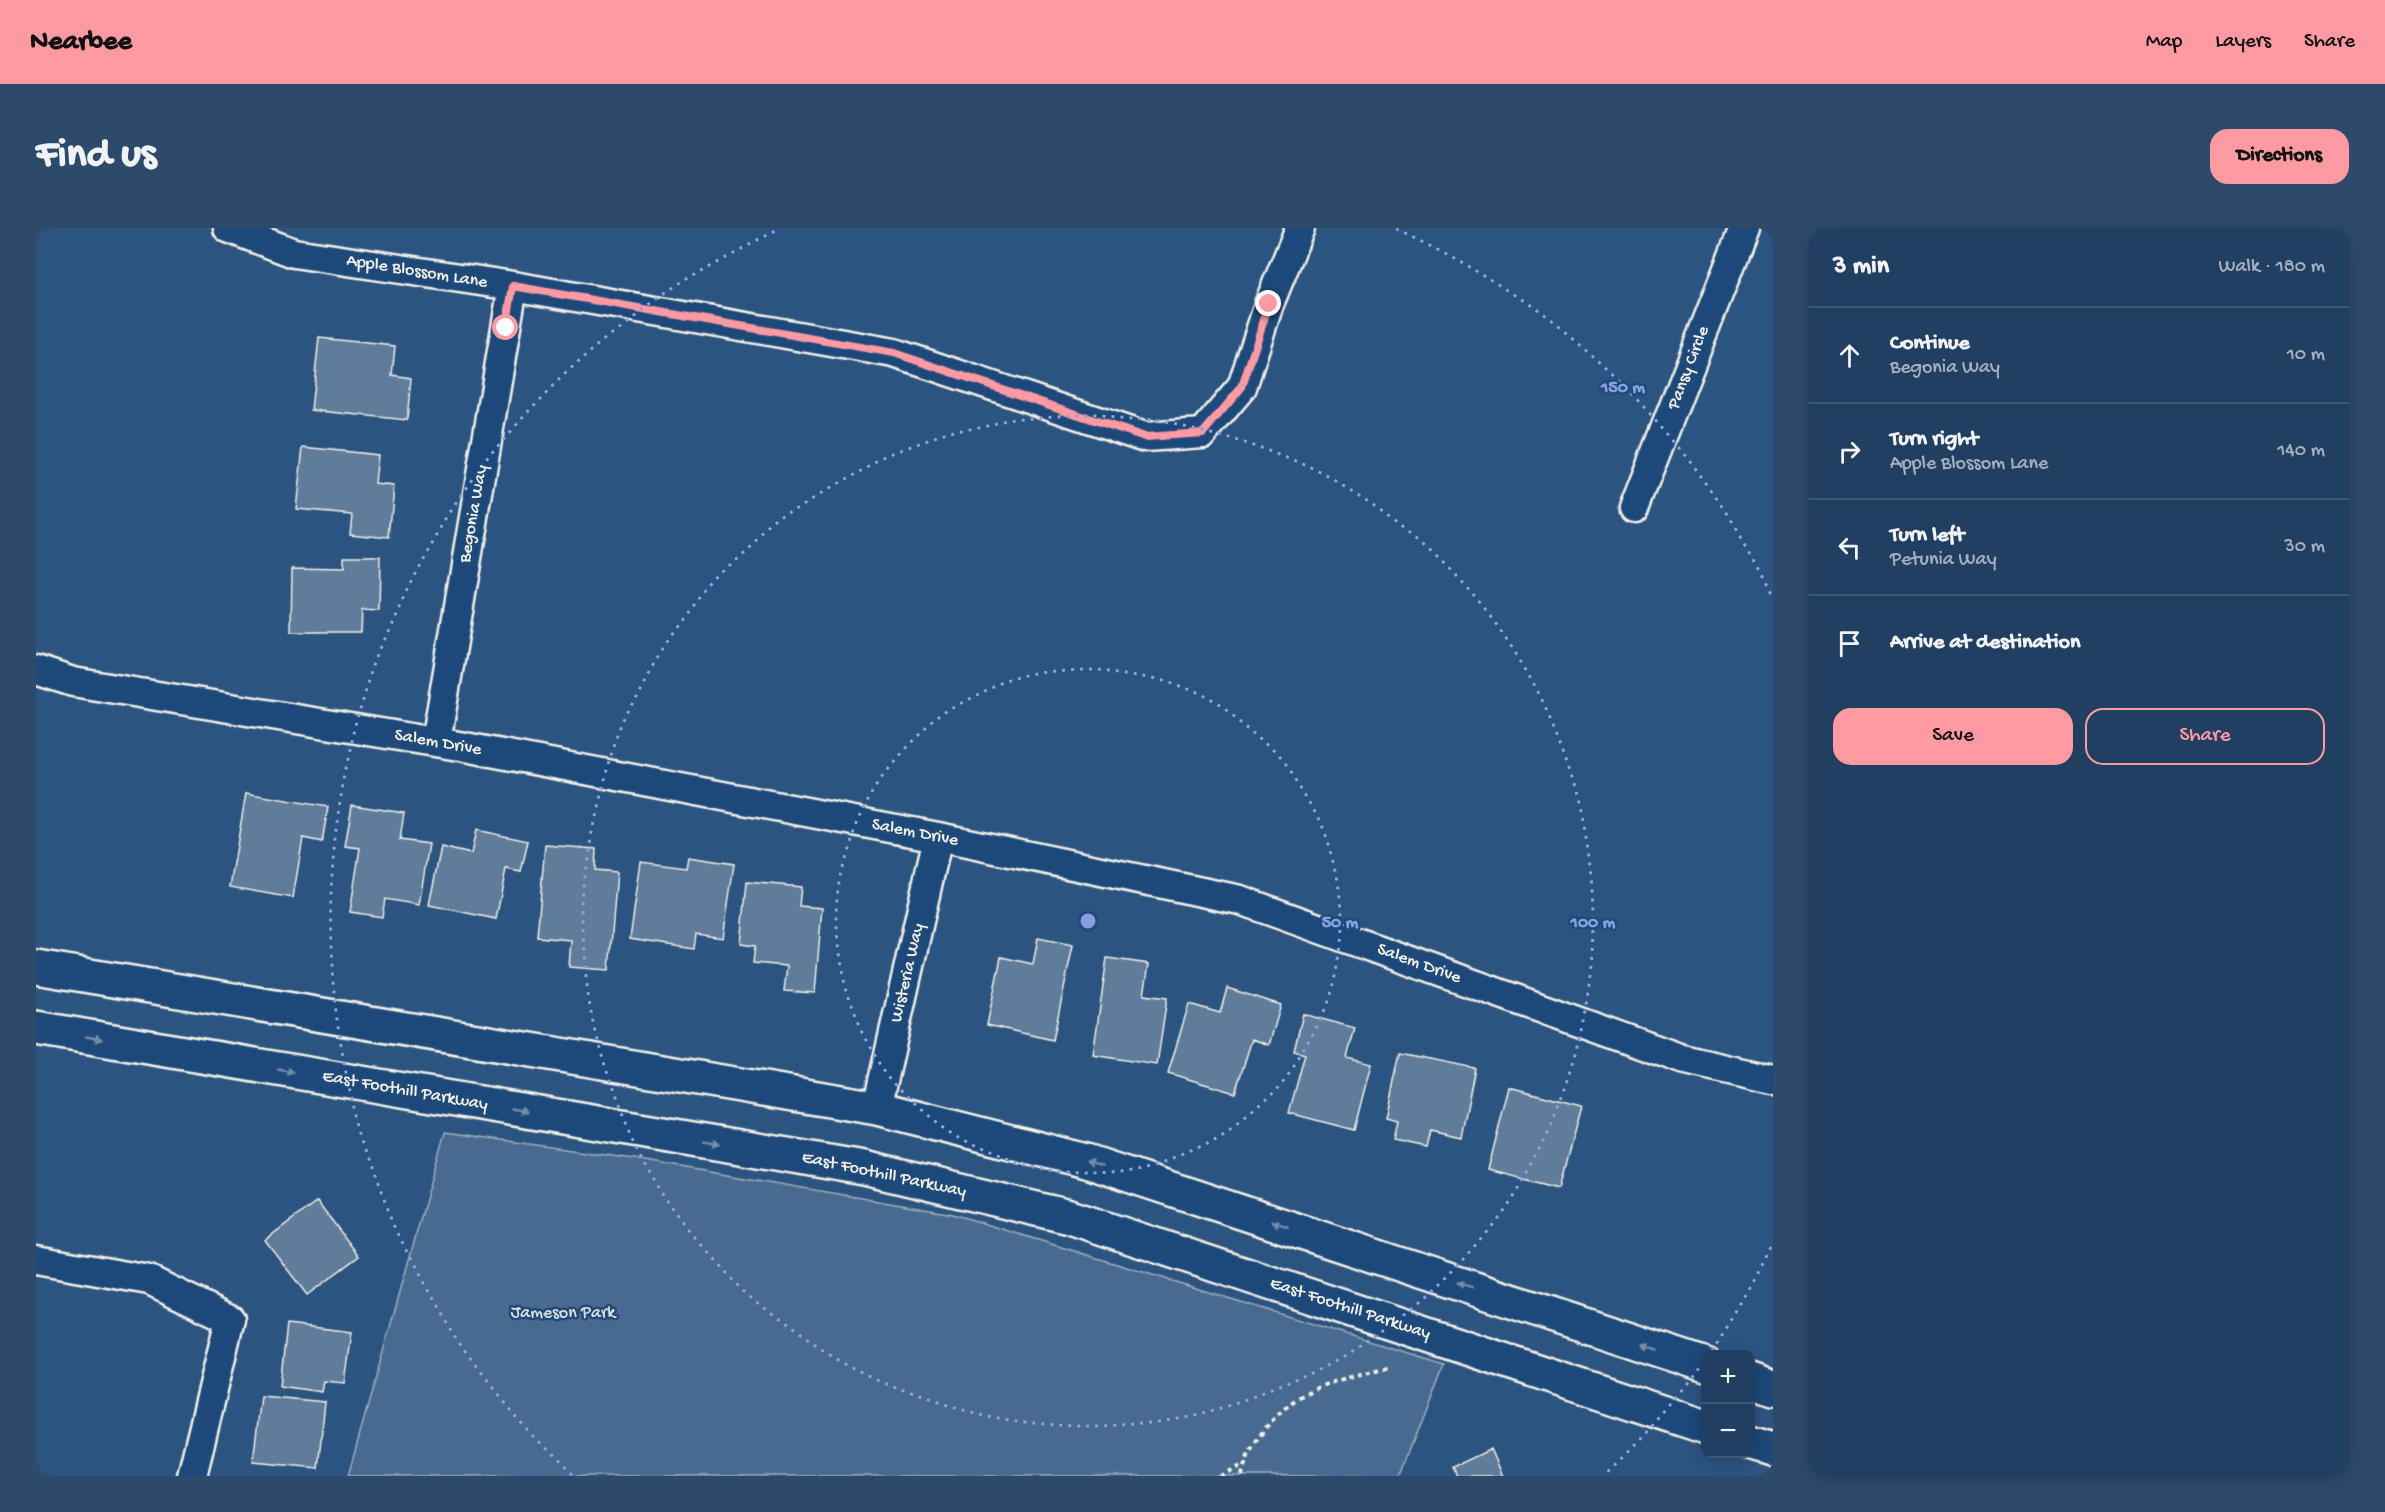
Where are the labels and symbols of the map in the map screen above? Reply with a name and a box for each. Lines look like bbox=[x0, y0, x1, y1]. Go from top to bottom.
street label: Apple Blossom Lane bbox=[345, 250, 490, 294]
route end bbox=[1255, 290, 1281, 316]
route start bbox=[492, 314, 518, 340]
street label: Pansy Circle bbox=[1663, 323, 1715, 414]
text: 150 m bbox=[1600, 378, 1645, 399]
street label: Begonia Way bbox=[455, 463, 493, 566]
street label: Salem Drive bbox=[393, 725, 484, 761]
street label: Salem Drive bbox=[870, 814, 961, 852]
centre of rings bbox=[1078, 911, 1098, 931]
text: 50 m bbox=[1322, 913, 1359, 934]
text: 100 m bbox=[1570, 913, 1616, 934]
street label: Wisteria Way bbox=[886, 921, 930, 1025]
street label: Salem Drive bbox=[1374, 939, 1465, 989]
one-way arrow bbox=[84, 1034, 103, 1043]
one-way arrow bbox=[277, 1066, 296, 1075]
street label: East Foothill Parkway bbox=[321, 1066, 489, 1116]
one-way arrow bbox=[510, 1106, 529, 1115]
one-way arrow bbox=[703, 1138, 722, 1147]
street label: East Foothill Parkway bbox=[800, 1147, 968, 1203]
one-way arrow bbox=[1085, 1159, 1103, 1168]
one-way arrow bbox=[1271, 1219, 1289, 1229]
street label: East Foothill Parkway bbox=[1267, 1273, 1433, 1345]
one-way arrow bbox=[1456, 1280, 1474, 1289]
park label: Jameson Park bbox=[511, 1303, 617, 1324]
one-way arrow bbox=[1641, 1341, 1659, 1351]

